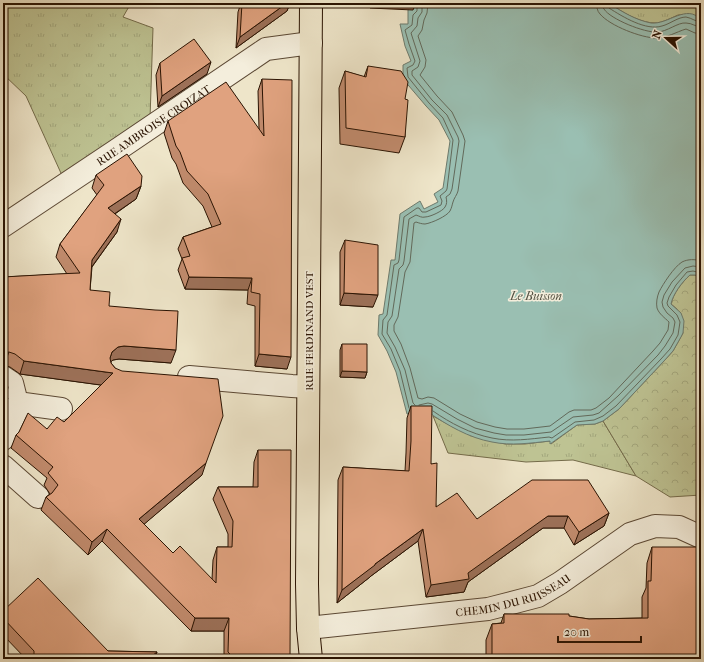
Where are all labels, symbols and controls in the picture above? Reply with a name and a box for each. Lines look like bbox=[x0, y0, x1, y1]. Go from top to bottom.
north arrow bbox=[646, 18, 686, 58]
text: N bbox=[650, 28, 665, 41]
street label: RUE AMBROISE CROIZAT bbox=[94, 82, 213, 169]
street label: RUE FERDINAND VEST bbox=[303, 271, 316, 391]
water label: Le Buisson bbox=[509, 289, 562, 303]
street label: CHEMIN DU RUISSEAU bbox=[455, 571, 574, 619]
scale bar bbox=[558, 618, 641, 644]
text: 20 m bbox=[564, 625, 589, 639]

